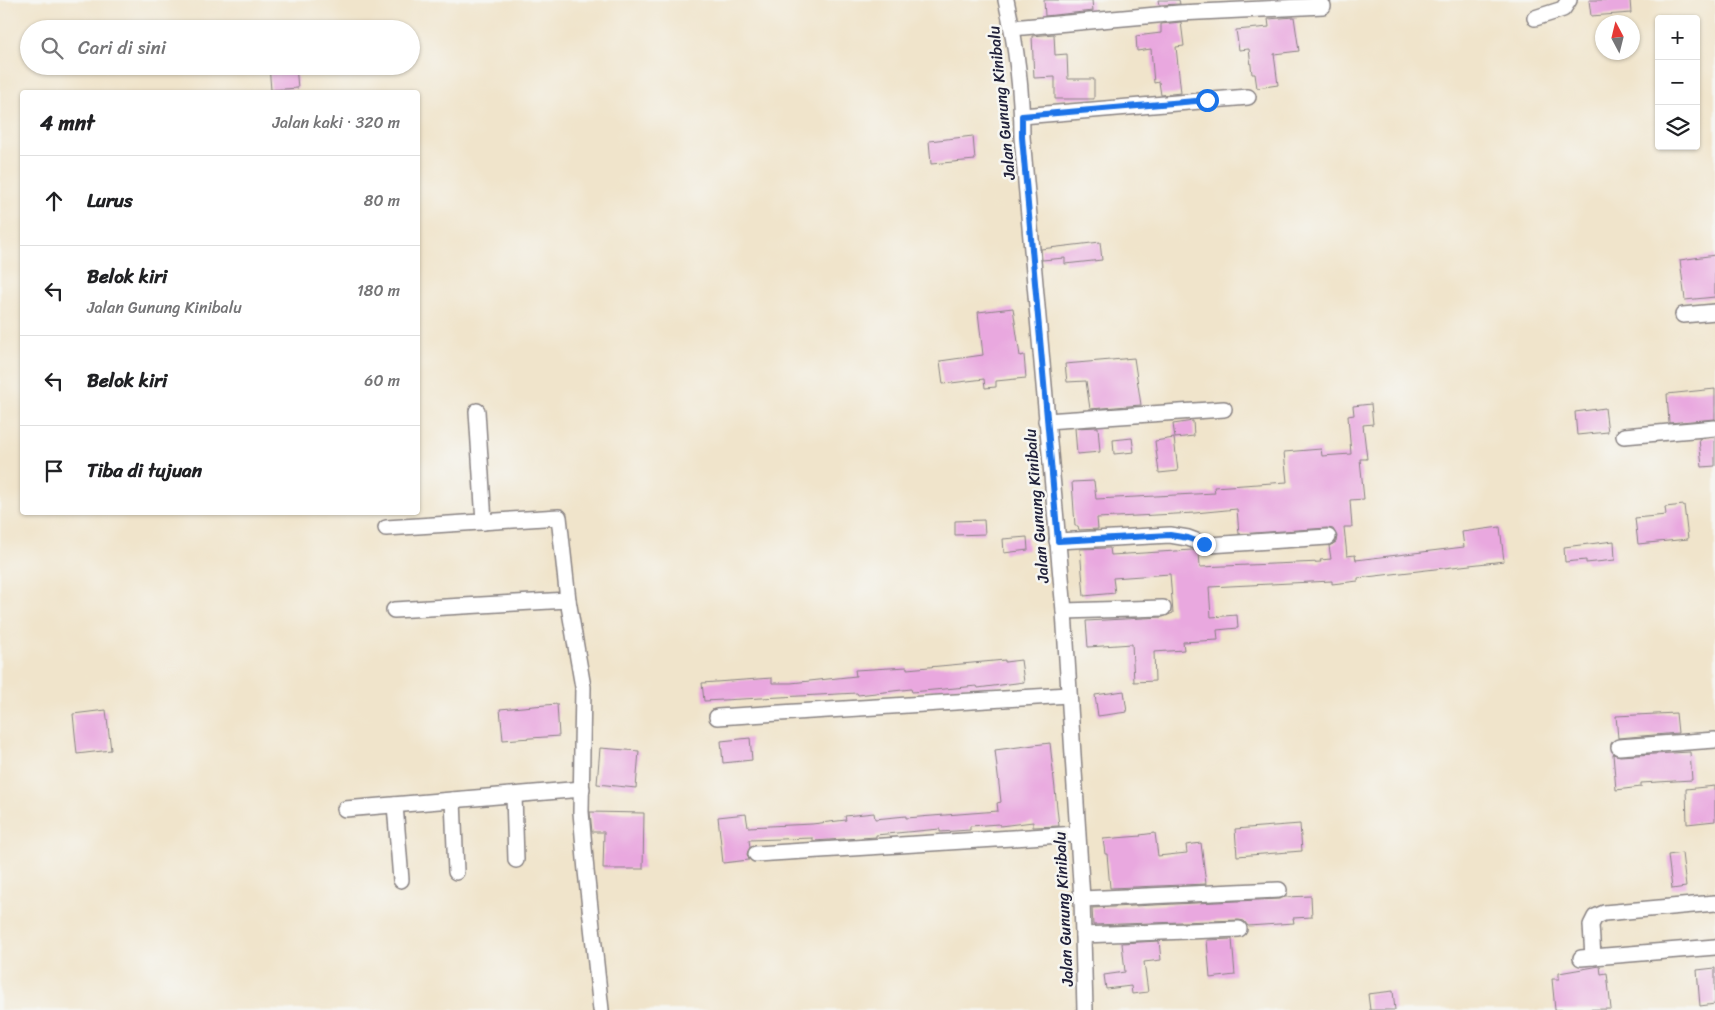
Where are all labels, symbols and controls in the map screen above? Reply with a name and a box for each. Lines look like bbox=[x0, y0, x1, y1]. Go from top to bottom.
north arrow bbox=[1595, 15, 1640, 60]
map controls bbox=[1655, 15, 1700, 150]
button: + bbox=[1655, 15, 1700, 60]
search box bbox=[20, 20, 420, 75]
street label: Jalan Gunung Kinibalu bbox=[979, 24, 1024, 182]
text: Cari di sini bbox=[78, 31, 166, 64]
icon: search bbox=[38, 34, 66, 62]
button: − bbox=[1655, 60, 1700, 105]
route start bbox=[1196, 89, 1219, 112]
text: 4 mnt bbox=[40, 104, 95, 142]
button: layers bbox=[1655, 105, 1700, 150]
text: Jalan kaki · 320 m bbox=[272, 108, 400, 137]
text: Lurus bbox=[87, 184, 133, 217]
text: 80 m bbox=[364, 186, 400, 215]
icon: ahead bbox=[40, 187, 68, 215]
text: Belok kiri bbox=[87, 260, 167, 293]
text: 180 m bbox=[357, 276, 400, 305]
icon: left bbox=[40, 277, 68, 305]
text: Jalan Gunung Kinibalu bbox=[87, 293, 242, 322]
text: Belok kiri bbox=[87, 364, 167, 397]
text: 60 m bbox=[364, 366, 400, 395]
icon: left bbox=[40, 367, 68, 395]
street label: Jalan Gunung Kinibalu bbox=[1015, 427, 1058, 585]
text: Tiba di tujuan bbox=[87, 454, 202, 487]
icon: arrive bbox=[40, 457, 68, 485]
route end bbox=[1193, 533, 1216, 556]
street label: Jalan Gunung Kinibalu bbox=[1045, 831, 1082, 988]

